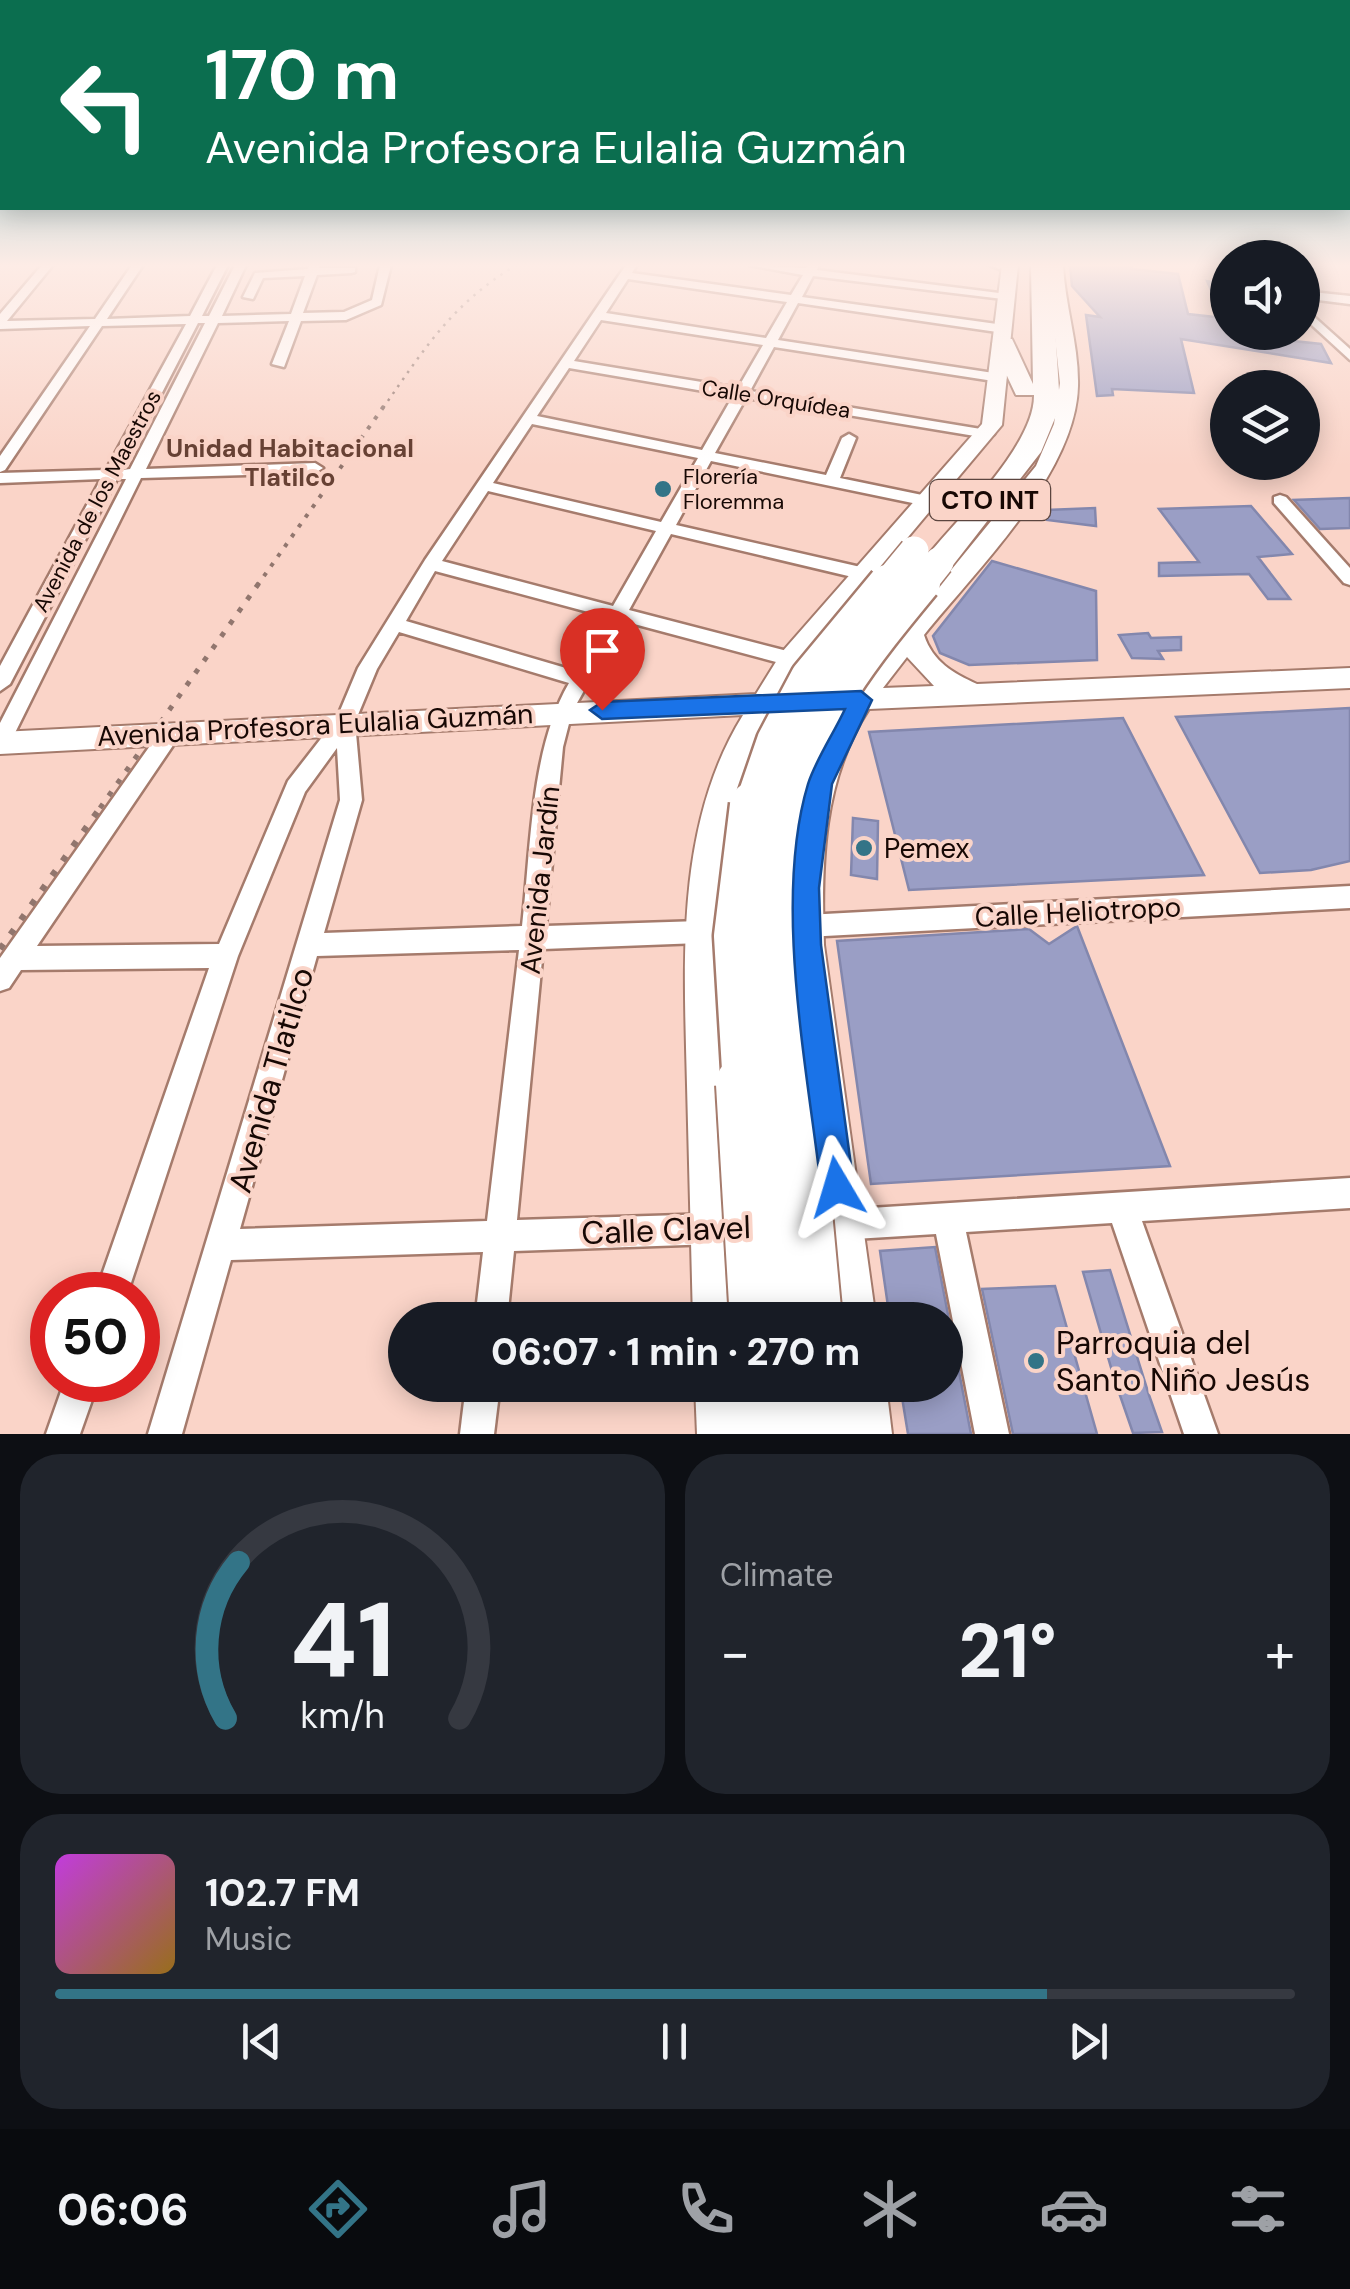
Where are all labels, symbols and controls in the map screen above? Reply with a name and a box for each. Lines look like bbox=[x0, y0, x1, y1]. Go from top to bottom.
text: 170 m bbox=[205, 30, 399, 121]
icon: left bbox=[40, 40, 170, 170]
text: Avenida Profesora Eulalia Guzmán bbox=[205, 118, 907, 177]
map controls bbox=[1210, 240, 1320, 480]
button: sound bbox=[1210, 240, 1320, 350]
button: layers bbox=[1210, 370, 1320, 480]
street label: Calle Orquídea bbox=[700, 373, 852, 425]
street label: Avenida de los Maestros bbox=[26, 385, 168, 617]
district label: Unidad Habitacional Tlatilco bbox=[166, 432, 414, 494]
place label: Florería Floremma bbox=[683, 462, 784, 516]
marker: Florería Floremma bbox=[652, 478, 674, 500]
road number: CTO INT bbox=[930, 480, 1050, 520]
pin bbox=[560, 608, 645, 711]
icon: arrive bbox=[575, 623, 630, 678]
street label: Avenida Profesora Eulalia Guzmán bbox=[96, 695, 534, 755]
street label: Avenida Jardín bbox=[512, 784, 568, 976]
place label: Pemex bbox=[884, 830, 970, 867]
marker: Pemex bbox=[853, 837, 875, 859]
street label: Calle Heliotropo bbox=[974, 888, 1182, 936]
street label: Avenida Tlatilco bbox=[219, 962, 323, 1198]
position arrow bbox=[785, 1135, 889, 1239]
street label: Calle Clavel bbox=[581, 1206, 751, 1254]
speed limit sign: 50 bbox=[30, 1272, 160, 1402]
place label: Parroquia del Santo Niño Jesús bbox=[1056, 1322, 1310, 1401]
text: 06:07 · 1 min · 270 m bbox=[491, 1327, 860, 1377]
marker: Parroquia del Santo Niño Jesús bbox=[1025, 1350, 1047, 1372]
text: Climate bbox=[720, 1554, 834, 1596]
text: 41 bbox=[290, 1573, 395, 1708]
text: 21° bbox=[958, 1603, 1057, 1700]
text: − bbox=[720, 1617, 750, 1689]
text: + bbox=[1265, 1617, 1295, 1689]
text: km/h bbox=[300, 1693, 385, 1739]
text: 102.7 FM bbox=[205, 1868, 360, 1918]
text: Music bbox=[205, 1918, 292, 1960]
icon: previous bbox=[234, 2014, 289, 2069]
icon: pause bbox=[647, 2014, 702, 2069]
icon: next bbox=[1061, 2014, 1116, 2069]
icon: directions bbox=[303, 2174, 373, 2244]
icon: music bbox=[487, 2174, 557, 2244]
icon: phone bbox=[671, 2174, 741, 2244]
icon: climate bbox=[855, 2174, 925, 2244]
icon: car bbox=[1039, 2174, 1109, 2244]
icon: filters bbox=[1223, 2174, 1293, 2244]
text: 06:06 bbox=[57, 2180, 189, 2239]

